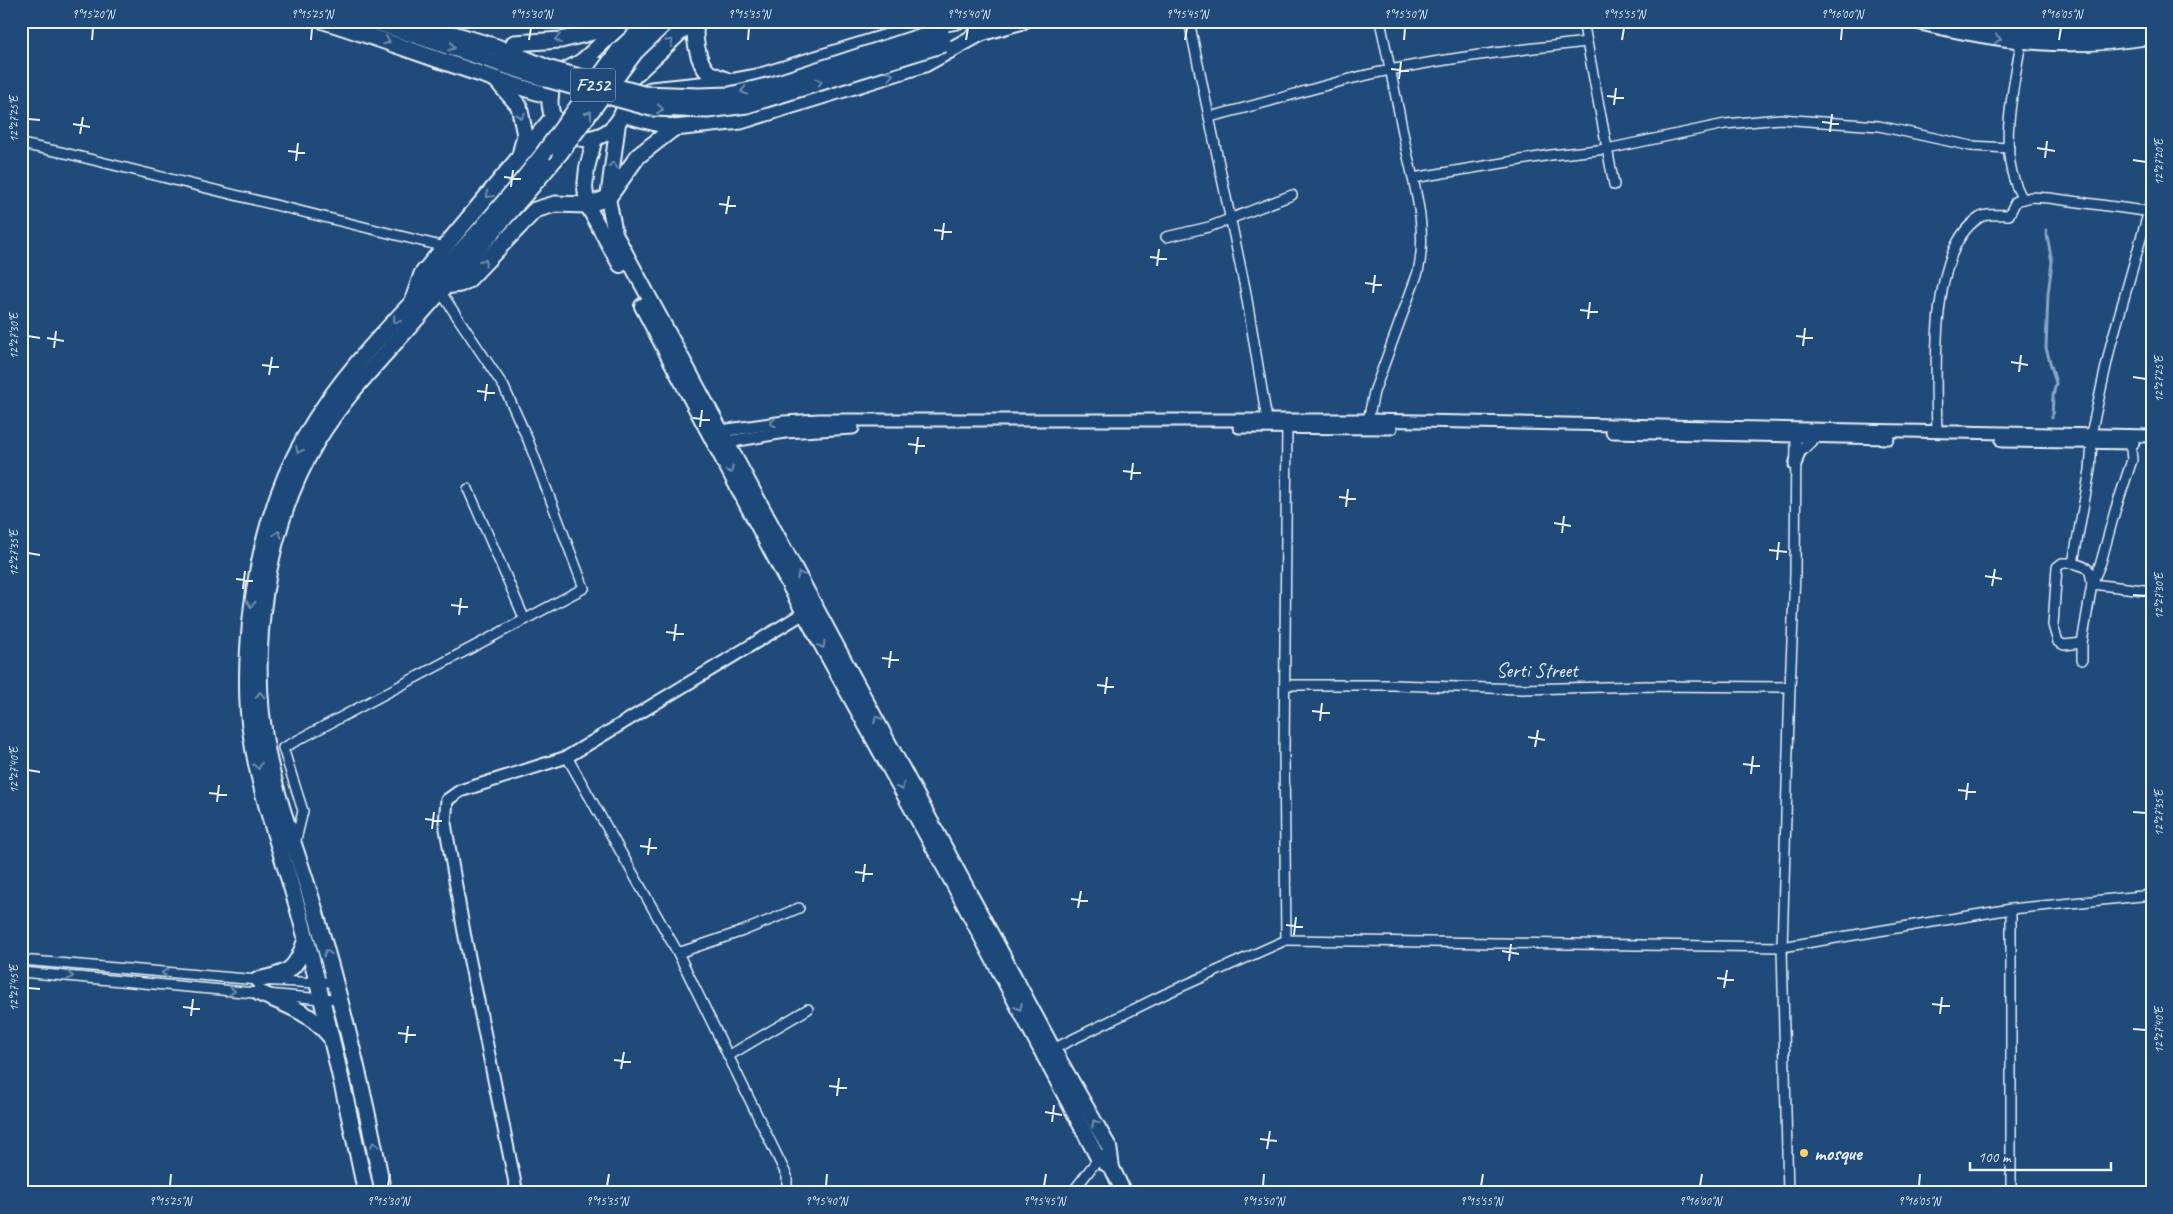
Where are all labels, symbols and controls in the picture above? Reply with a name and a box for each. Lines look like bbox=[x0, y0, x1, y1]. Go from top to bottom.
text: 9°15'20"N bbox=[72, 6, 116, 22]
text: 9°15'25"N bbox=[291, 6, 335, 22]
text: 9°15'30"N bbox=[510, 6, 554, 22]
text: 9°15'35"N bbox=[728, 6, 772, 22]
text: 9°15'40"N bbox=[947, 6, 991, 22]
text: 9°15'45"N bbox=[1166, 6, 1210, 22]
text: 9°15'50"N bbox=[1384, 6, 1428, 22]
text: 9°15'55"N bbox=[1603, 6, 1647, 22]
text: 9°16'00"N bbox=[1821, 6, 1865, 22]
text: 9°16'05"N bbox=[2040, 6, 2084, 22]
one-way arrow bbox=[1994, 33, 2003, 43]
one-way arrow bbox=[553, 34, 562, 44]
one-way arrow bbox=[382, 36, 391, 46]
one-way arrow bbox=[664, 39, 673, 48]
one-way arrow bbox=[447, 41, 456, 51]
road number: F252 bbox=[570, 68, 616, 102]
one-way arrow bbox=[885, 71, 894, 81]
one-way arrow bbox=[814, 77, 823, 87]
one-way arrow bbox=[740, 85, 749, 96]
text: 12°27'25"E bbox=[6, 94, 22, 142]
one-way arrow bbox=[657, 103, 665, 114]
one-way arrow bbox=[583, 111, 591, 120]
one-way arrow bbox=[516, 112, 526, 121]
text: 12°27'20"E bbox=[2151, 137, 2167, 185]
one-way arrow bbox=[607, 161, 617, 169]
one-way arrow bbox=[486, 190, 495, 199]
one-way arrow bbox=[479, 258, 488, 267]
text: 12°27'30"E bbox=[6, 311, 22, 359]
one-way arrow bbox=[392, 315, 401, 324]
text: 12°27'25"E bbox=[2151, 354, 2167, 402]
one-way arrow bbox=[769, 417, 777, 428]
one-way arrow bbox=[294, 445, 305, 454]
one-way arrow bbox=[724, 465, 734, 474]
text: 12°27'35"E bbox=[6, 528, 22, 576]
one-way arrow bbox=[273, 531, 283, 539]
text: 12°27'30"E bbox=[2151, 571, 2167, 619]
one-way arrow bbox=[796, 572, 806, 581]
one-way arrow bbox=[246, 600, 257, 608]
one-way arrow bbox=[816, 639, 826, 648]
street label: Serti Street bbox=[1496, 658, 1580, 683]
one-way arrow bbox=[255, 691, 266, 699]
one-way arrow bbox=[873, 715, 883, 724]
text: 12°27'40"E bbox=[6, 745, 22, 793]
one-way arrow bbox=[252, 761, 263, 770]
one-way arrow bbox=[894, 782, 904, 791]
text: 12°27'35"E bbox=[2151, 788, 2167, 836]
one-way arrow bbox=[322, 949, 333, 958]
text: 12°27'45"E bbox=[6, 963, 22, 1011]
one-way arrow bbox=[160, 968, 168, 979]
one-way arrow bbox=[66, 970, 74, 981]
one-way arrow bbox=[228, 985, 236, 996]
one-way arrow bbox=[1013, 1002, 1023, 1011]
text: 12°27'40"E bbox=[2151, 1005, 2167, 1053]
one-way arrow bbox=[1091, 1120, 1101, 1129]
scale bar bbox=[1970, 1139, 2112, 1171]
one-way arrow bbox=[370, 1140, 380, 1149]
place label: mosque bbox=[1814, 1141, 1863, 1166]
marker: mosque bbox=[1798, 1147, 1810, 1159]
text: 100 m bbox=[1978, 1148, 2012, 1167]
text: 9°15'25"N bbox=[149, 1193, 193, 1209]
text: 9°15'30"N bbox=[367, 1193, 411, 1209]
text: 9°15'35"N bbox=[586, 1193, 630, 1209]
text: 9°15'40"N bbox=[805, 1193, 849, 1209]
text: 9°15'45"N bbox=[1023, 1193, 1067, 1209]
text: 9°15'50"N bbox=[1242, 1193, 1286, 1209]
text: 9°15'55"N bbox=[1460, 1193, 1504, 1209]
text: 9°16'00"N bbox=[1679, 1193, 1723, 1209]
text: 9°16'05"N bbox=[1898, 1193, 1942, 1209]

